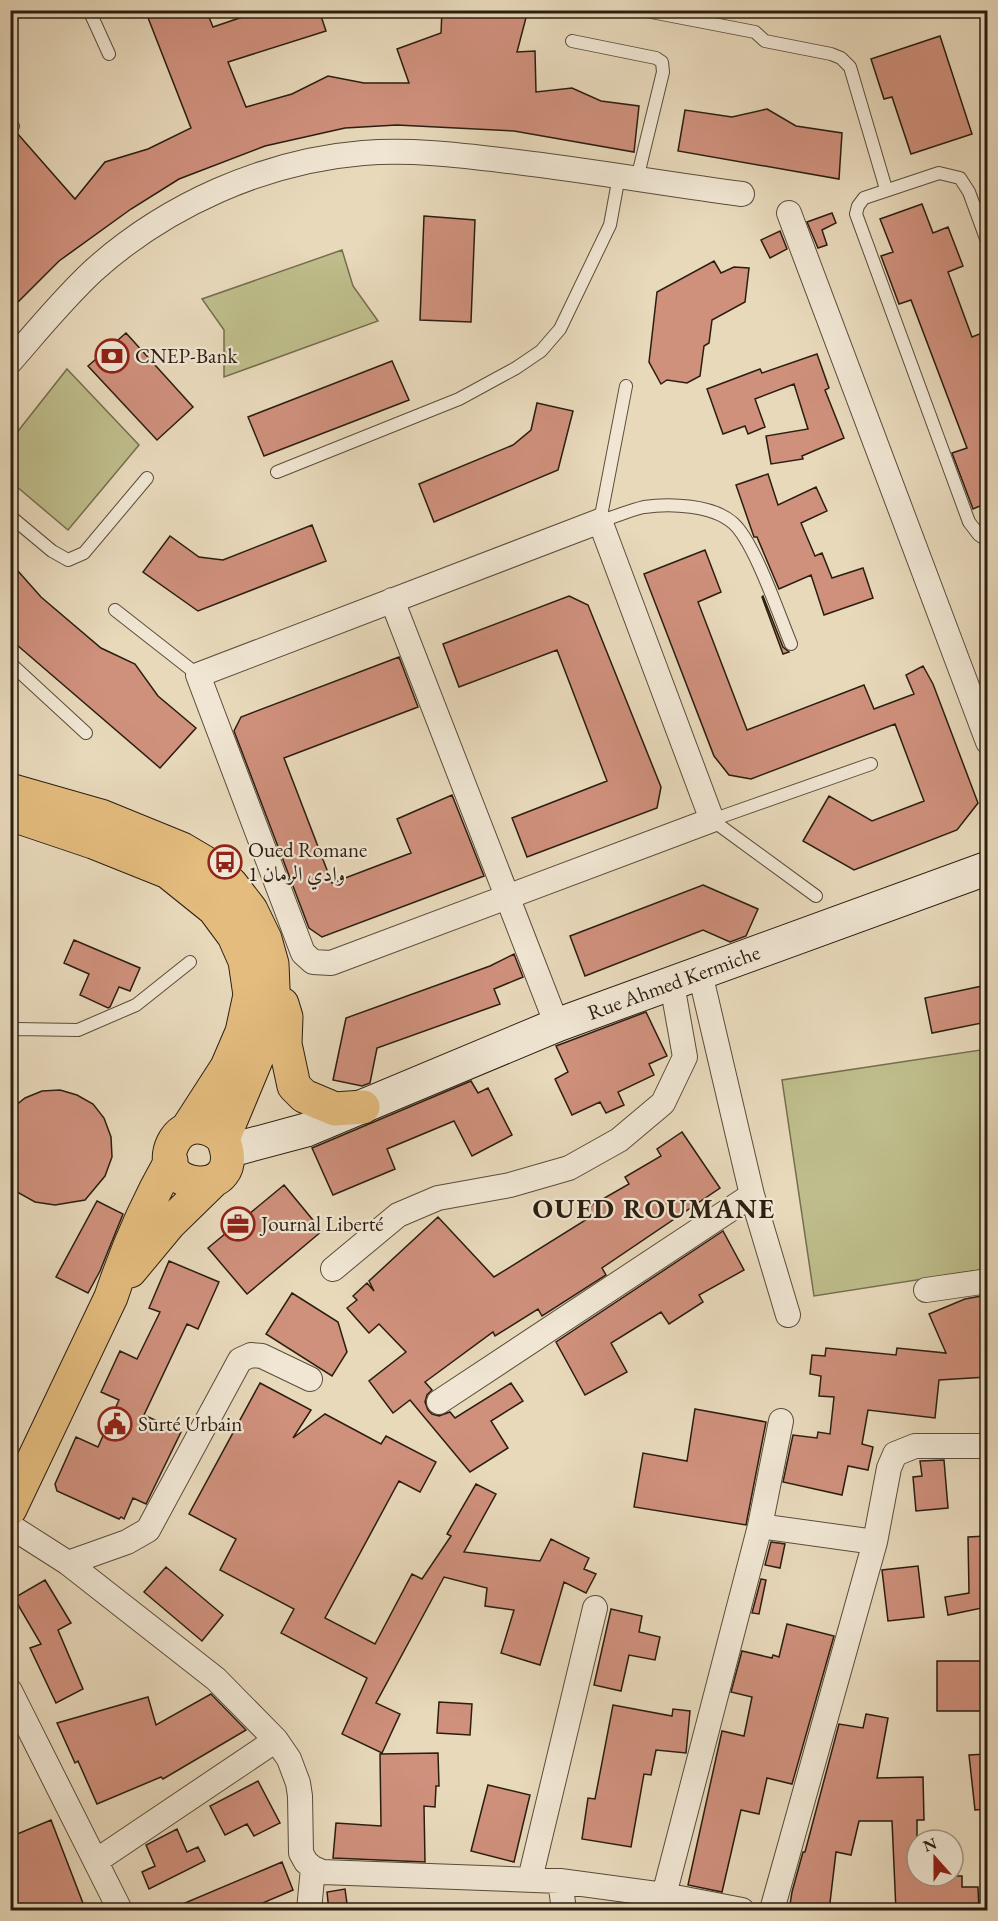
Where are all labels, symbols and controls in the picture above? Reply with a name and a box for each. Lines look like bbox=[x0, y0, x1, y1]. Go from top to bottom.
bank icon: CNEP-Bank bbox=[94, 338, 130, 374]
place label: CNEP-Bank bbox=[135, 342, 239, 369]
place label: Oued Romane 1 وادي الرمان bbox=[248, 836, 367, 890]
bus stop icon: Oued Romane 1 وادي الرمان bbox=[207, 844, 243, 880]
street label: Rue Ahmed Kermiche bbox=[584, 938, 763, 1026]
district label: OUED ROUMANE bbox=[533, 1191, 775, 1226]
office icon: Journal Liberté bbox=[220, 1206, 256, 1242]
place label: Journal Liberté bbox=[259, 1210, 384, 1237]
public building icon: Surté Urbain bbox=[97, 1406, 133, 1442]
place label: Surté Urbain bbox=[138, 1410, 242, 1437]
north arrow bbox=[905, 1828, 965, 1888]
text: N bbox=[920, 1832, 940, 1857]

